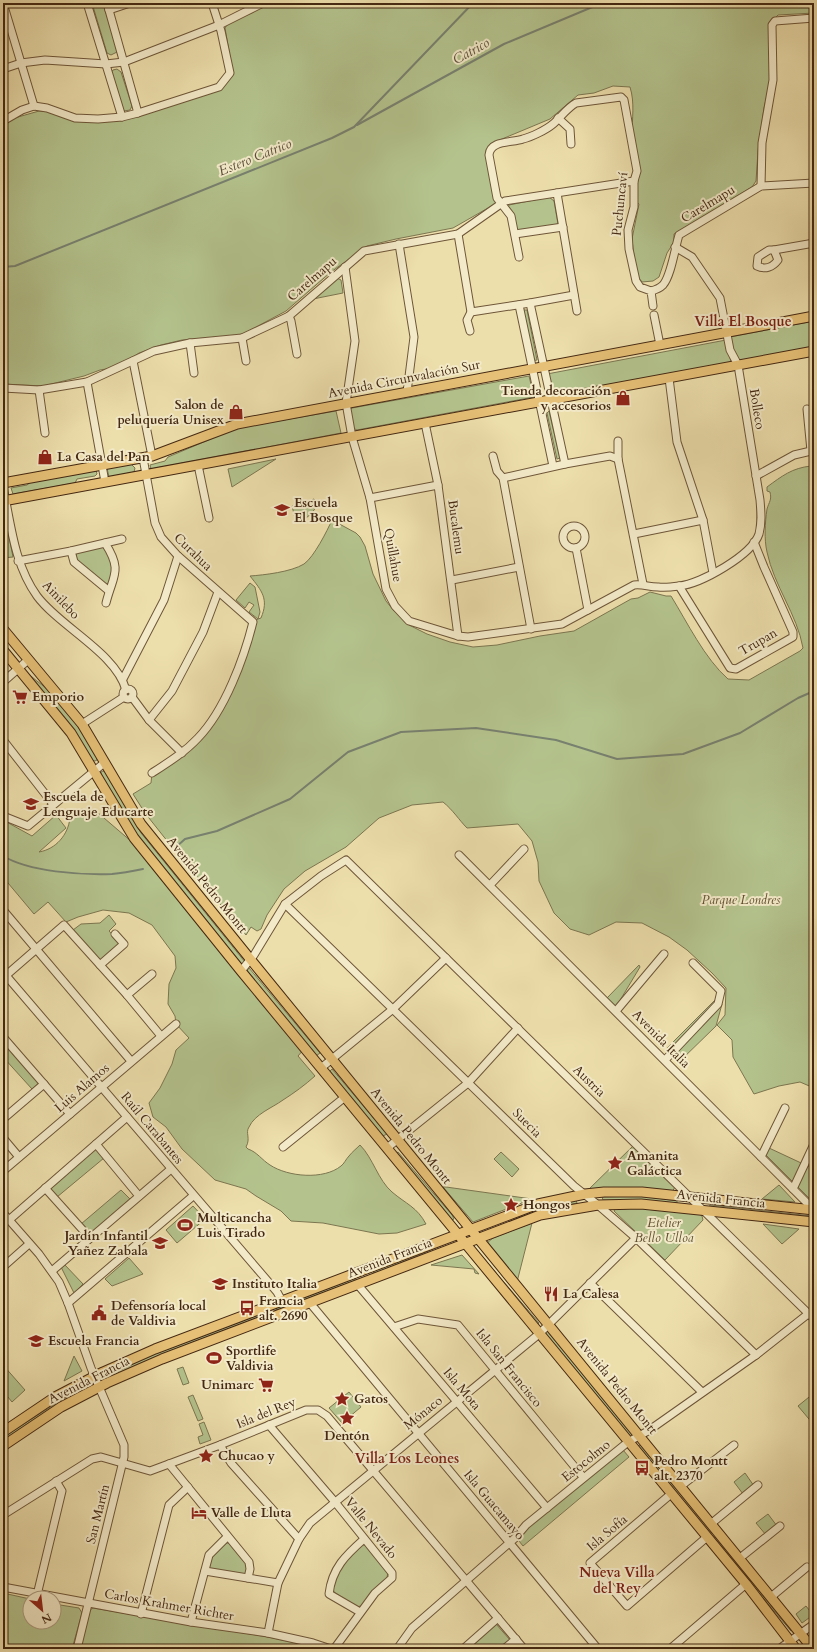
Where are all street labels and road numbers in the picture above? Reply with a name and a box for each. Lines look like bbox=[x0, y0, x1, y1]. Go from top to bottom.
street label: Puchuncaví bbox=[608, 171, 632, 237]
street label: Carelmapu bbox=[678, 181, 738, 227]
street label: Carelmapu bbox=[283, 252, 341, 306]
street label: Avenida Circunvalación Sur bbox=[326, 355, 482, 403]
street label: Bolleco bbox=[745, 387, 769, 431]
street label: Bucalemu bbox=[443, 499, 469, 555]
street label: Quillahue bbox=[379, 527, 407, 583]
street label: Curahua bbox=[170, 529, 217, 575]
street label: Ainilebo bbox=[38, 577, 84, 623]
street label: Trupan bbox=[736, 624, 781, 660]
street label: Avenida Pedro Montt bbox=[162, 833, 252, 937]
street label: Avenida Italia bbox=[628, 1006, 694, 1072]
street label: Luis Alamos bbox=[51, 1059, 113, 1117]
street label: Austria bbox=[569, 1061, 609, 1101]
street label: Avenida Pedro Montt bbox=[366, 1084, 456, 1188]
street label: Raúl Carabantes bbox=[117, 1088, 187, 1168]
street label: Suecia bbox=[508, 1104, 546, 1142]
street label: Avenida Francia bbox=[676, 1185, 767, 1213]
street label: Avenida Francia bbox=[345, 1233, 435, 1282]
street label: Isla San Francisco bbox=[472, 1325, 546, 1411]
street label: Avenida Pedro Montt bbox=[572, 1334, 662, 1438]
street label: Avenida Francia bbox=[45, 1352, 133, 1408]
street label: Isla Mota bbox=[439, 1364, 485, 1414]
street label: Mónaco bbox=[400, 1392, 446, 1434]
street label: Isla del Rey bbox=[234, 1393, 299, 1433]
street label: Estocolmo bbox=[558, 1436, 614, 1486]
street label: Isla Guacamayo bbox=[459, 1466, 529, 1544]
street label: San Martín bbox=[82, 1482, 114, 1546]
street label: Valle Nevado bbox=[341, 1493, 401, 1563]
street label: Isla Sofía bbox=[583, 1510, 631, 1555]
street label: Carlos Krahmer Richter bbox=[103, 1585, 235, 1625]

